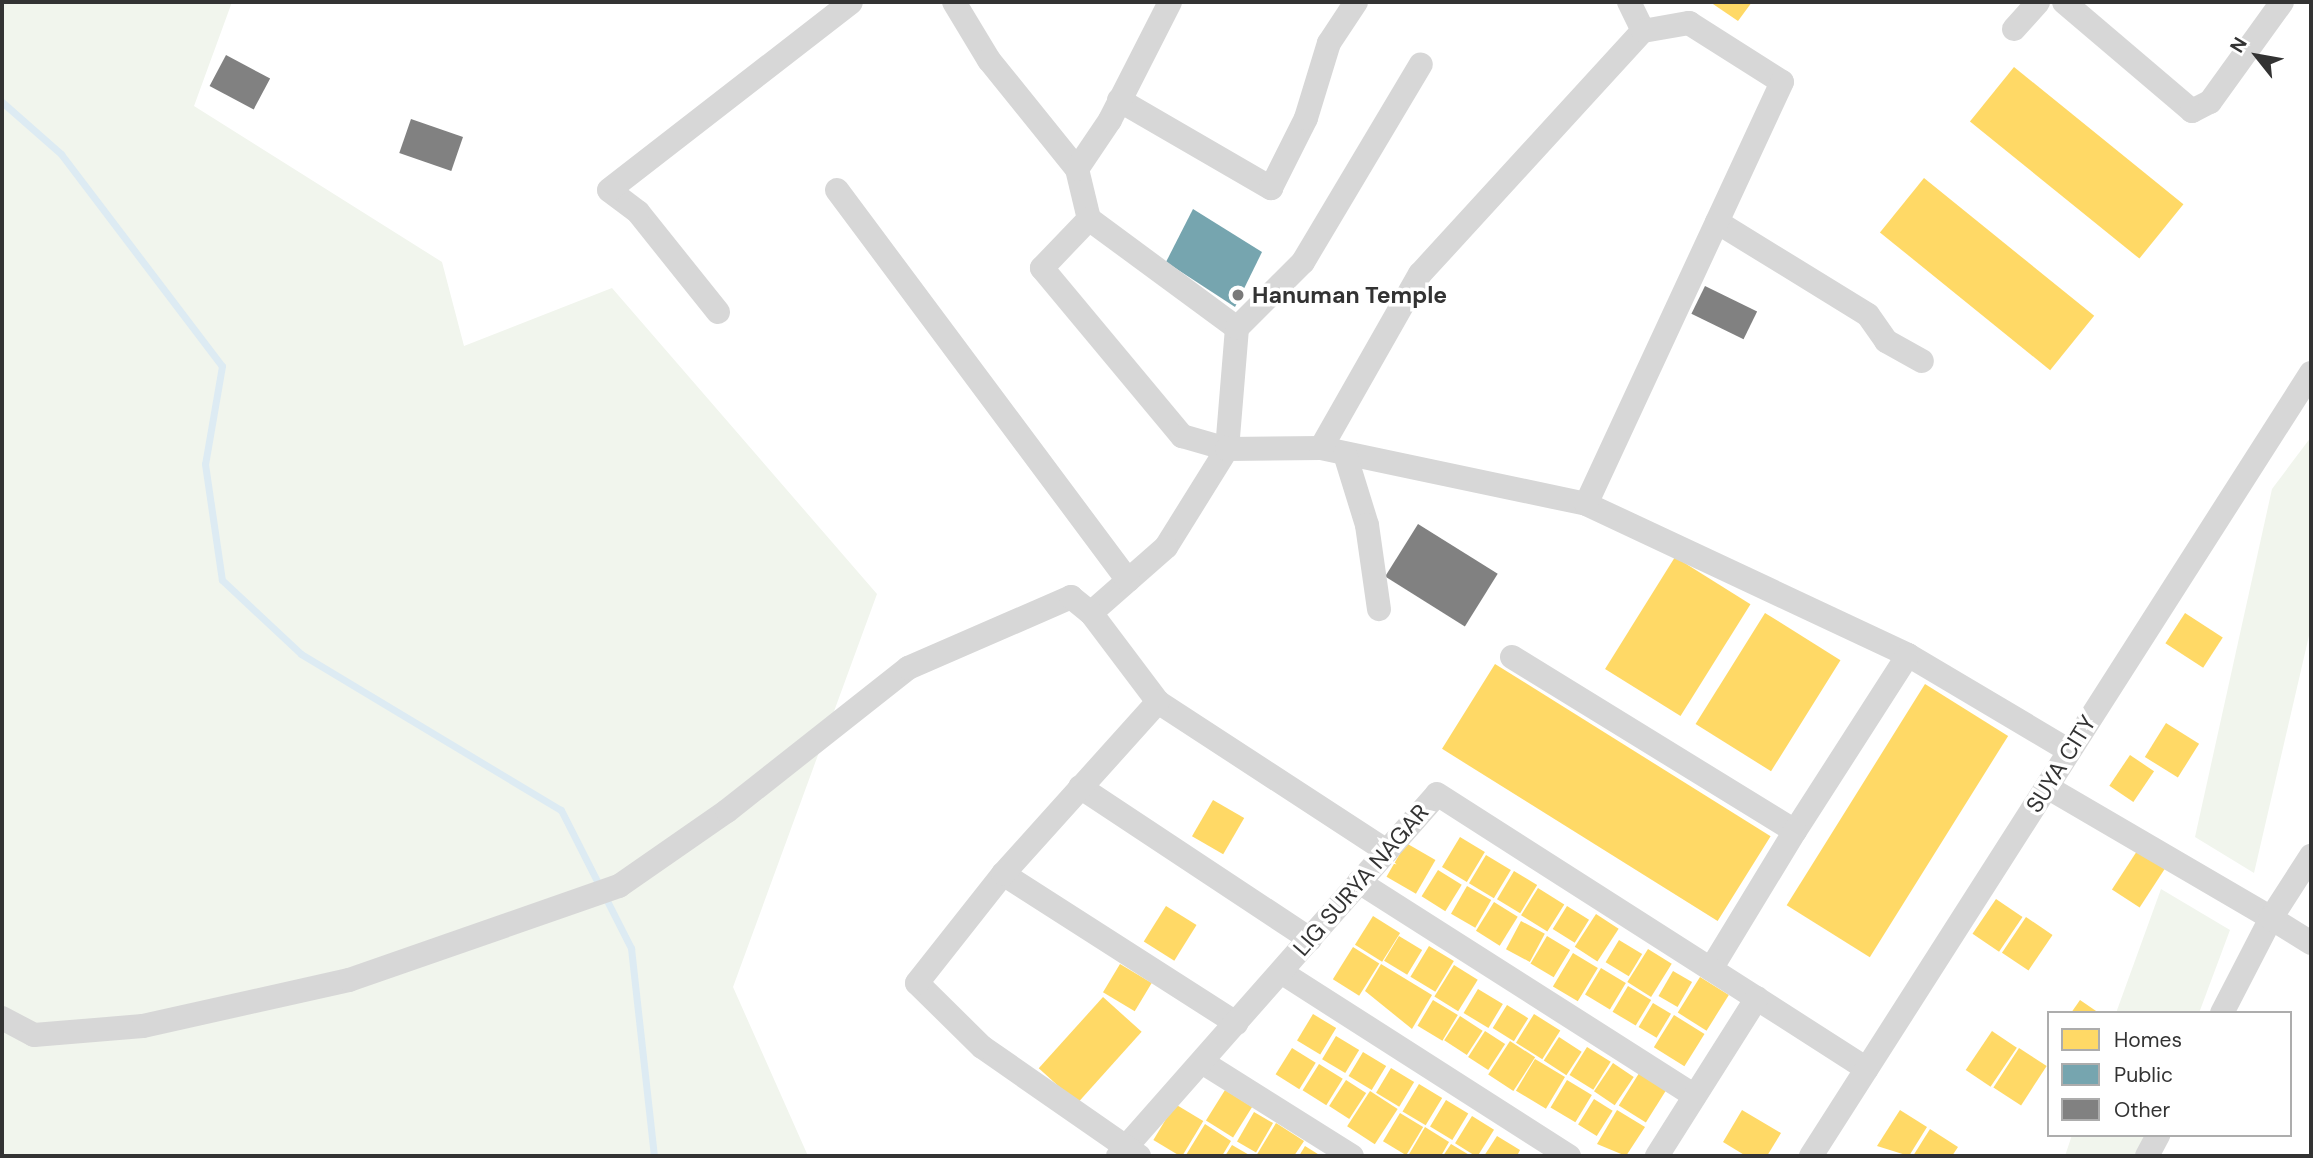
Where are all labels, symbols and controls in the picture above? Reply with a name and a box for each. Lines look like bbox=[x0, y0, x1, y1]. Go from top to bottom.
north arrow bbox=[2222, 21, 2292, 91]
text: N bbox=[2224, 33, 2253, 57]
place label: Hanuman Temple bbox=[1252, 281, 1447, 309]
marker: Hanuman Temple bbox=[1230, 287, 1246, 303]
street label: SUYA CITY bbox=[2020, 710, 2102, 818]
street label: LIG SURYA NAGAR bbox=[1288, 798, 1434, 962]
legend bbox=[2047, 1011, 2292, 1137]
text: Homes bbox=[2114, 1026, 2182, 1054]
text: Public bbox=[2114, 1061, 2173, 1089]
text: Other bbox=[2114, 1096, 2170, 1124]

